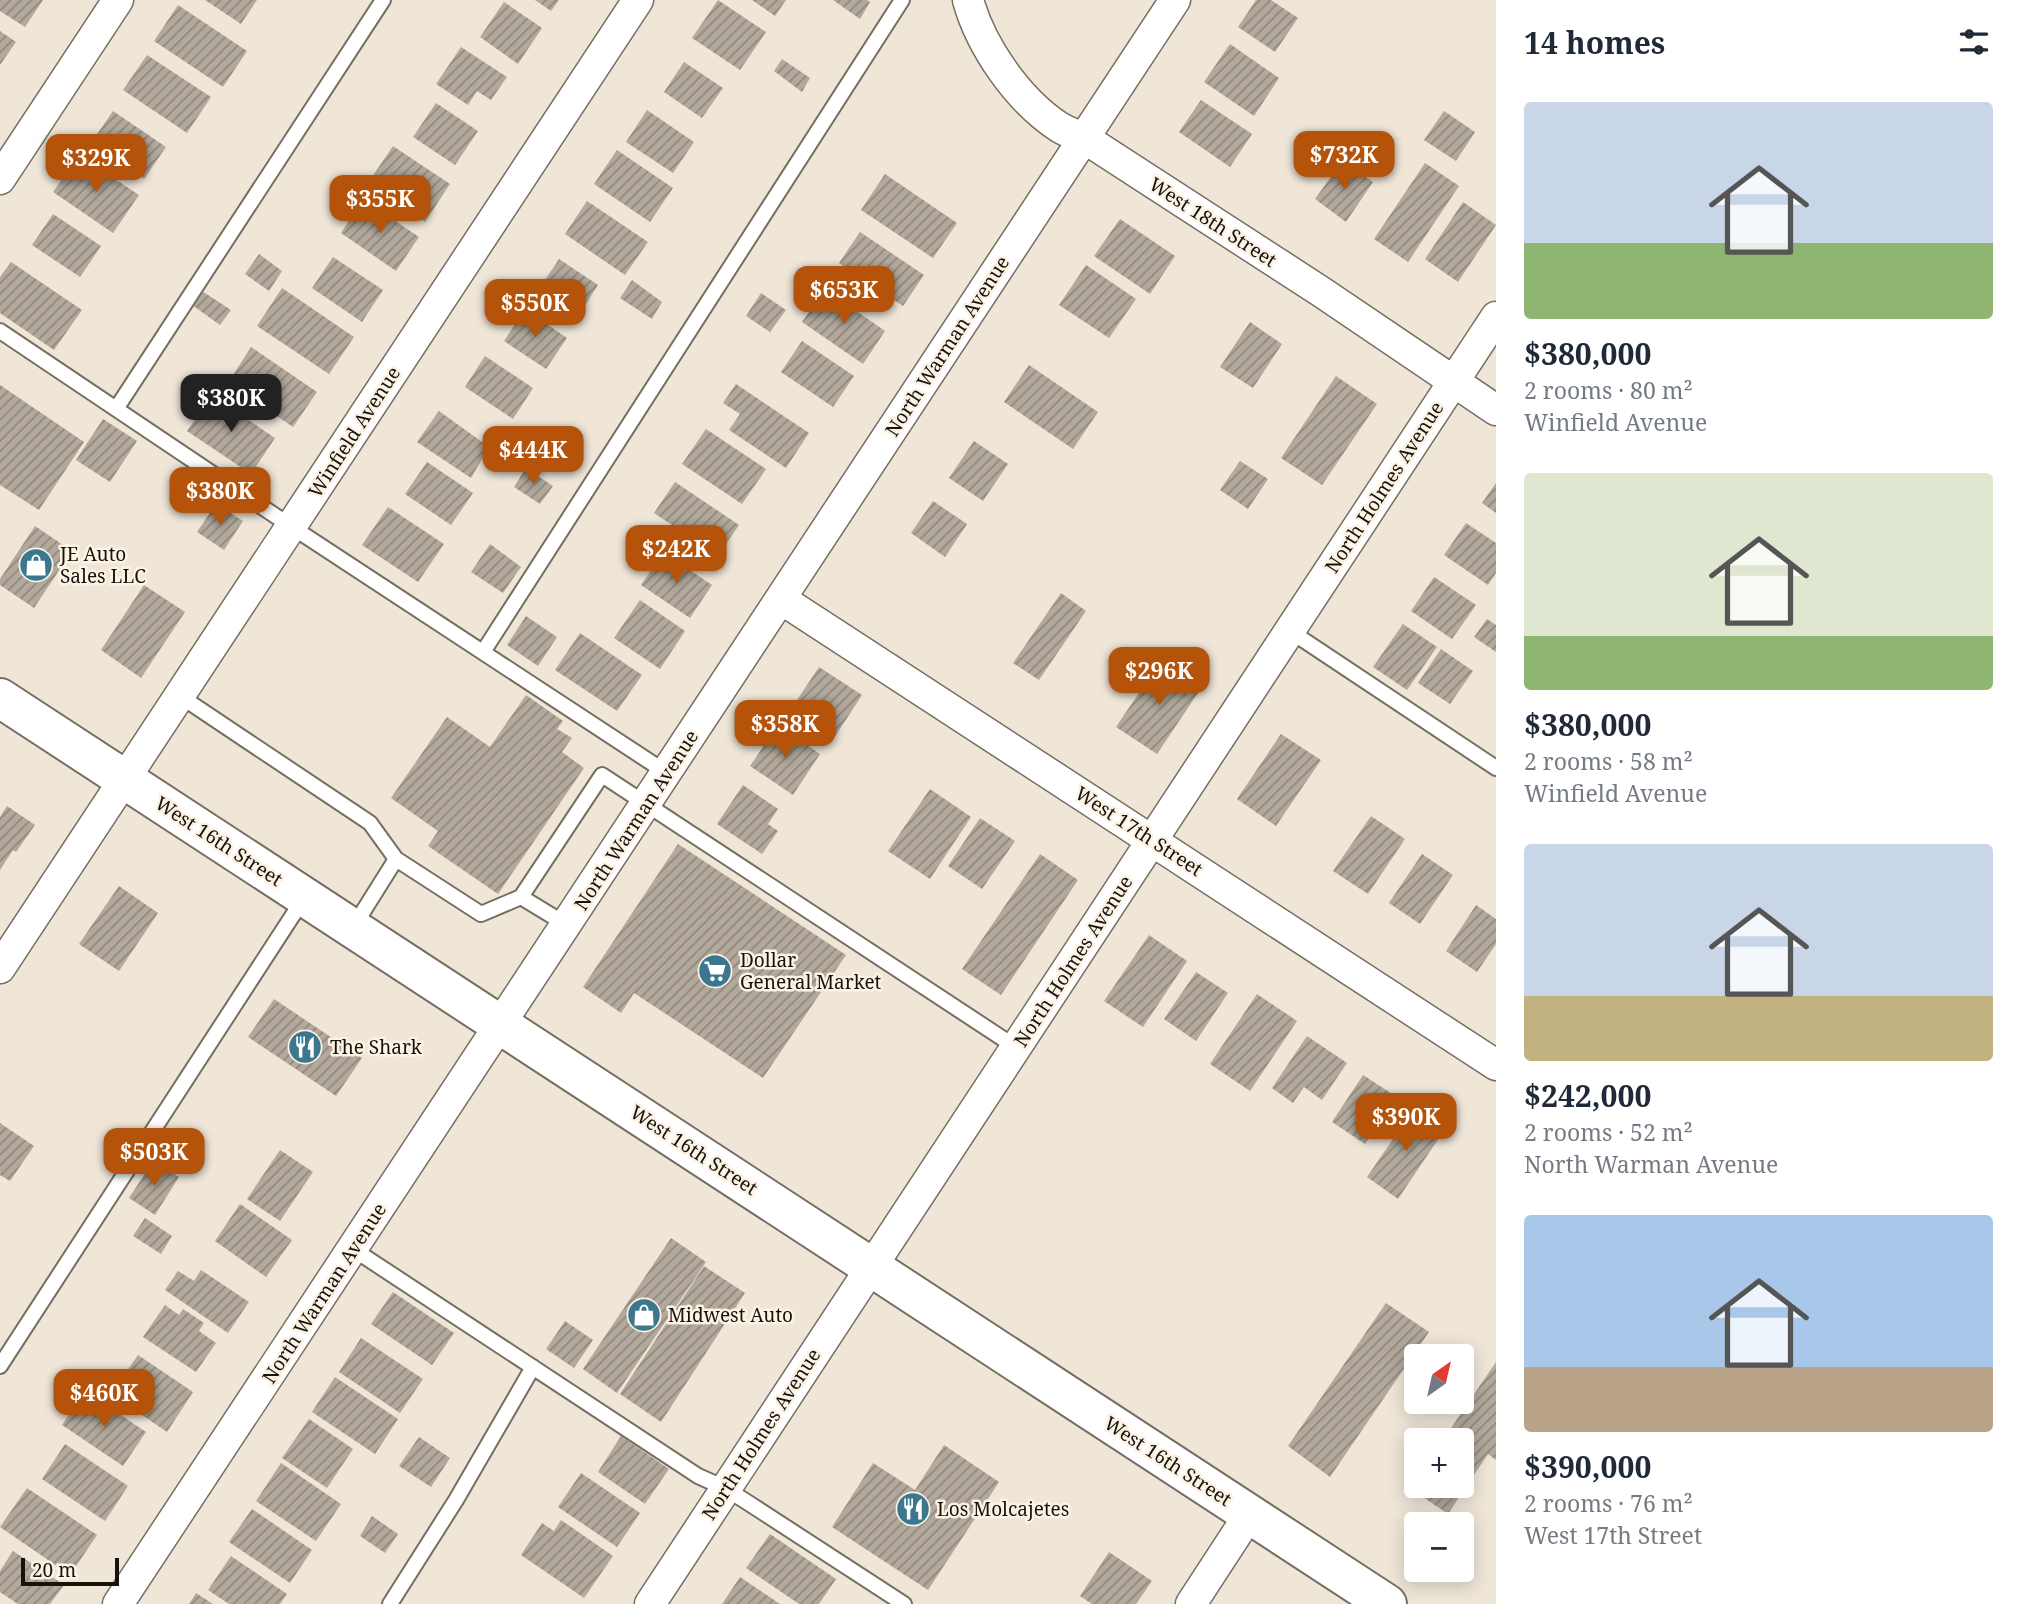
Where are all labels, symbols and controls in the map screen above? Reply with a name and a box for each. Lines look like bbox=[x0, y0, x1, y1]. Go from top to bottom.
text: 14 homes bbox=[1524, 22, 1665, 63]
icon: filters bbox=[1955, 23, 1993, 61]
pin: $732K bbox=[1295, 132, 1393, 191]
pin: $329K bbox=[47, 134, 145, 194]
text: $732K bbox=[1310, 138, 1378, 170]
text: $329K bbox=[62, 141, 130, 173]
icon: home bbox=[1696, 147, 1822, 273]
street label: West 18th Street bbox=[1144, 171, 1282, 273]
pin: $355K bbox=[331, 176, 429, 235]
text: $355K bbox=[346, 182, 414, 214]
street label: North Warman Avenue bbox=[879, 251, 1015, 441]
pin: $653K bbox=[795, 266, 893, 326]
text: $653K bbox=[810, 273, 878, 305]
pin: $550K bbox=[486, 280, 584, 339]
text: $550K bbox=[501, 286, 569, 318]
text: $380,000 bbox=[1524, 333, 1651, 374]
street label: Winfield Avenue bbox=[302, 361, 406, 503]
pin: $380K bbox=[182, 374, 280, 434]
text: 2 rooms · 80 m² bbox=[1524, 374, 1693, 406]
text: $380K bbox=[197, 381, 265, 413]
street label: North Holmes Avenue bbox=[1319, 396, 1449, 578]
text: Winfield Avenue bbox=[1524, 406, 1707, 438]
pin: $444K bbox=[484, 426, 582, 486]
text: $444K bbox=[499, 433, 567, 465]
pin: $380K bbox=[171, 468, 269, 527]
text: $380K bbox=[186, 474, 254, 506]
icon: home bbox=[1696, 518, 1822, 644]
pin: $242K bbox=[627, 526, 725, 585]
text: $242K bbox=[642, 532, 710, 564]
place label: JE Auto Sales LLC bbox=[59, 541, 146, 589]
shop icon: JE Auto Sales LLC bbox=[17, 546, 55, 584]
pin: $296K bbox=[1110, 648, 1208, 707]
text: $296K bbox=[1125, 654, 1193, 686]
pin: $358K bbox=[736, 700, 834, 760]
text: $380,000 bbox=[1524, 704, 1651, 745]
text: $358K bbox=[751, 707, 819, 739]
street label: North Warman Avenue bbox=[568, 725, 704, 915]
text: 2 rooms · 58 m² bbox=[1524, 745, 1693, 777]
text: Winfield Avenue bbox=[1524, 777, 1707, 809]
street label: West 17th Street bbox=[1070, 780, 1208, 882]
street label: West 16th Street bbox=[150, 790, 288, 892]
street label: North Holmes Avenue bbox=[1008, 870, 1138, 1052]
icon: home bbox=[1696, 889, 1822, 1015]
place label: Dollar General Market bbox=[740, 947, 882, 995]
supermarket icon: Dollar General Market bbox=[696, 952, 734, 990]
restaurant icon: The Shark bbox=[286, 1028, 324, 1066]
place label: The Shark bbox=[330, 1034, 423, 1060]
text: $242,000 bbox=[1524, 1075, 1651, 1116]
pin: $390K bbox=[1357, 1094, 1455, 1153]
street label: West 16th Street bbox=[625, 1099, 763, 1201]
text: $390K bbox=[1372, 1100, 1440, 1132]
text: 2 rooms · 52 m² bbox=[1524, 1116, 1693, 1148]
pin: $503K bbox=[105, 1128, 203, 1188]
text: $503K bbox=[120, 1135, 188, 1167]
text: North Warman Avenue bbox=[1524, 1148, 1778, 1180]
street label: North Warman Avenue bbox=[256, 1198, 392, 1388]
icon: home bbox=[1696, 1260, 1822, 1386]
shop icon: Midwest Auto bbox=[625, 1296, 663, 1334]
place label: Midwest Auto bbox=[668, 1302, 793, 1328]
street label: North Holmes Avenue bbox=[696, 1343, 826, 1525]
north arrow bbox=[1404, 1344, 1474, 1414]
map controls bbox=[1404, 1344, 1474, 1582]
pin: $460K bbox=[55, 1370, 153, 1429]
text: $460K bbox=[70, 1376, 138, 1408]
street label: West 16th Street bbox=[1099, 1410, 1237, 1512]
button: + bbox=[1404, 1428, 1474, 1498]
text: $390,000 bbox=[1524, 1446, 1651, 1487]
text: 2 rooms · 76 m² bbox=[1524, 1487, 1693, 1519]
restaurant icon: Los Molcajetes bbox=[894, 1490, 932, 1528]
place label: Los Molcajetes bbox=[937, 1496, 1069, 1522]
button: − bbox=[1404, 1512, 1474, 1582]
text: West 17th Street bbox=[1524, 1519, 1702, 1551]
scale bar bbox=[21, 1555, 119, 1587]
text: 20 m bbox=[32, 1557, 76, 1583]

